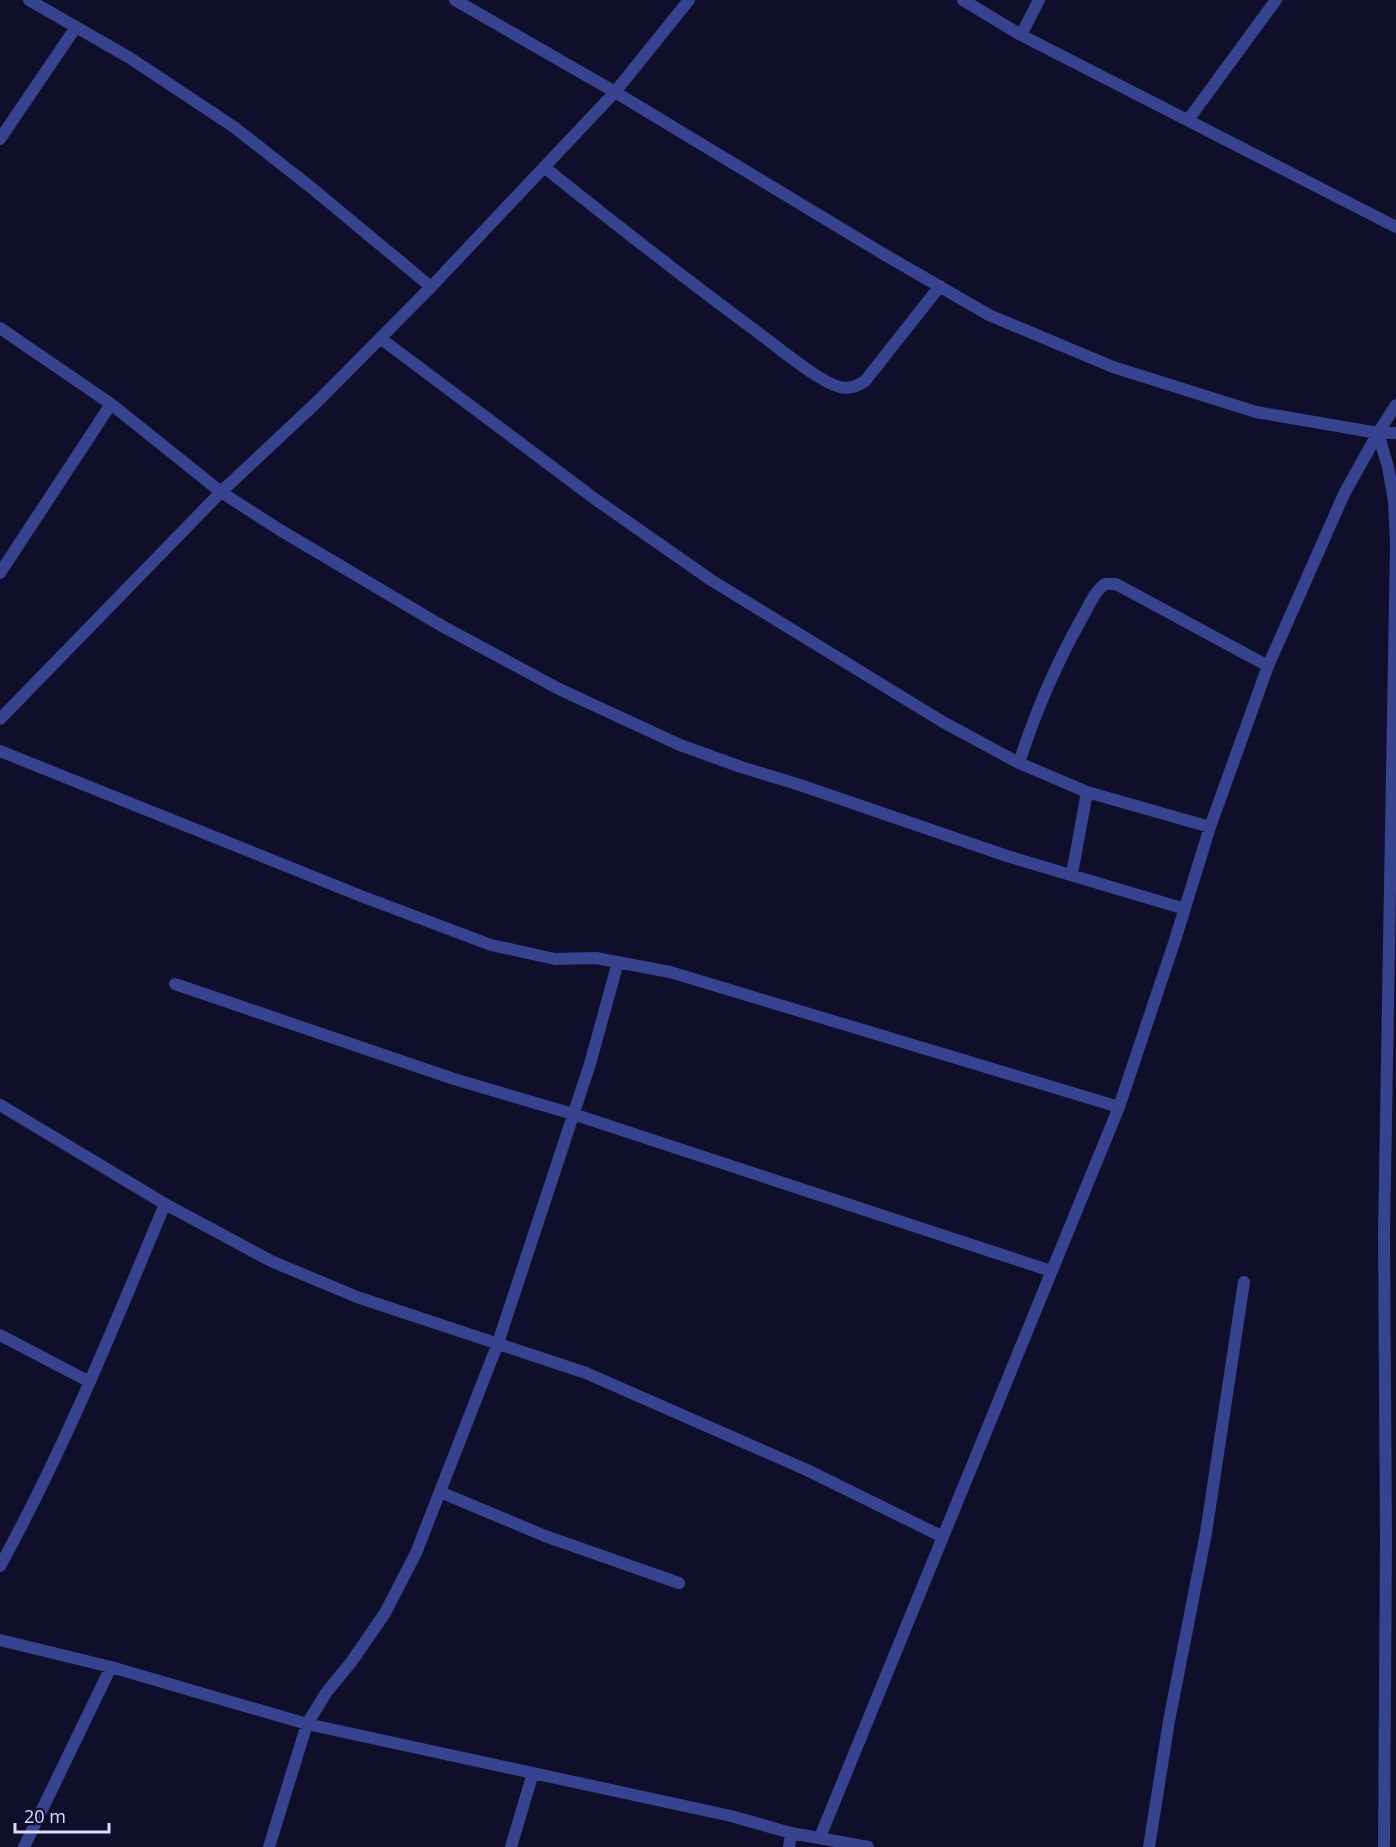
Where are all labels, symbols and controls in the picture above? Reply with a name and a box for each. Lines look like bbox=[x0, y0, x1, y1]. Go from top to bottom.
scale bar bbox=[15, 1796, 110, 1834]
text: 20 m bbox=[24, 1804, 66, 1828]

